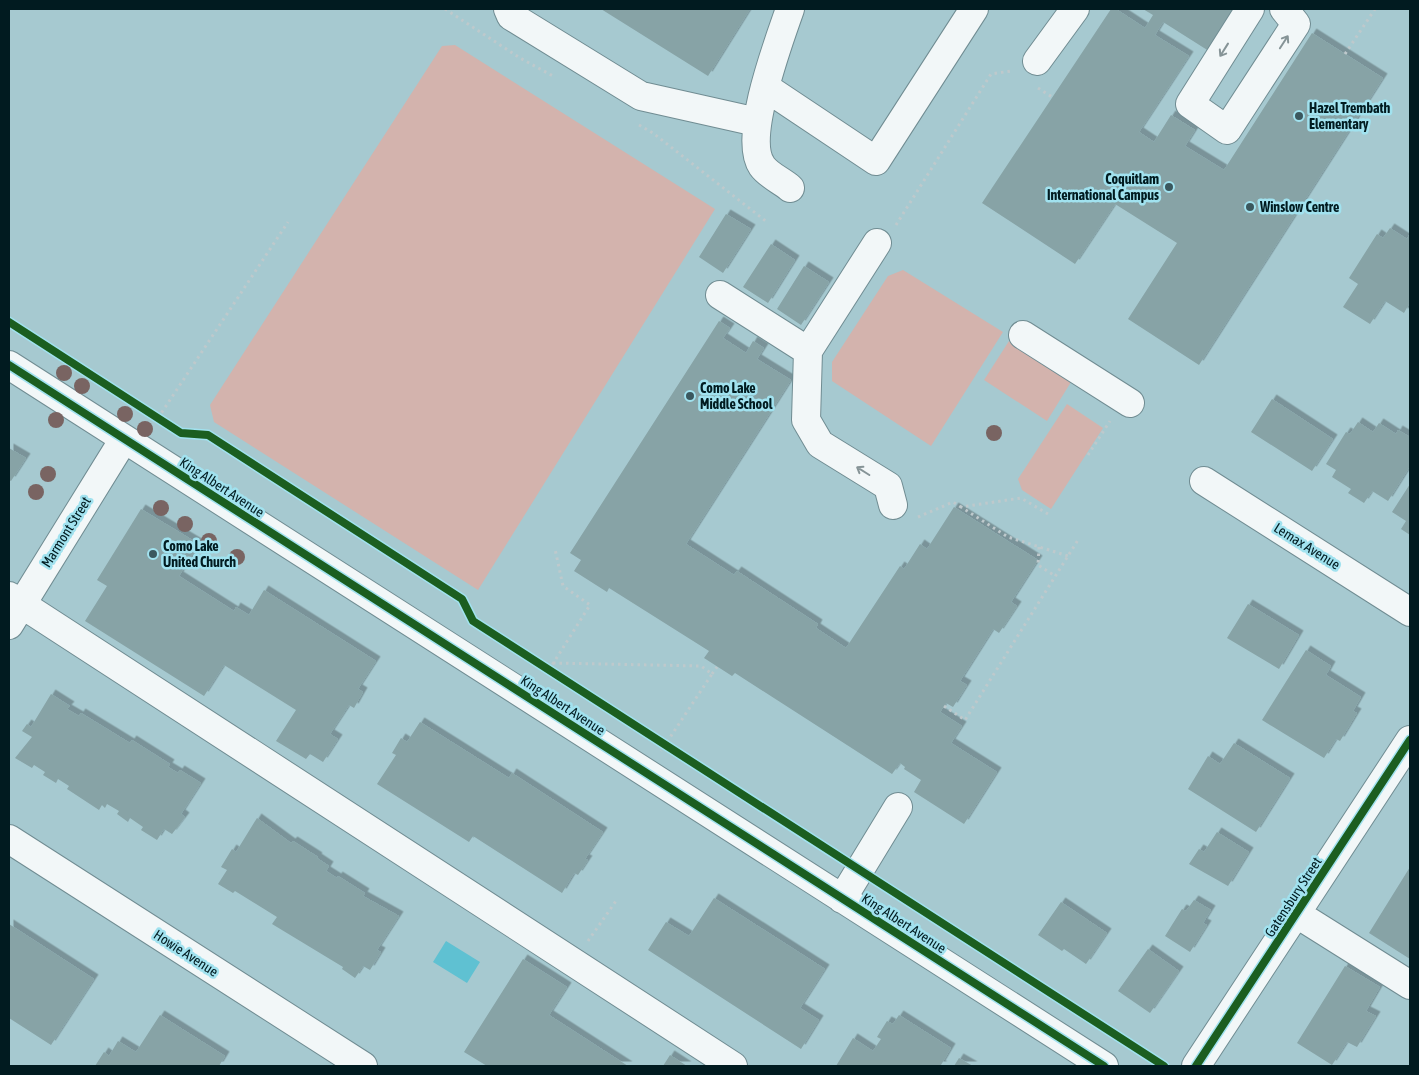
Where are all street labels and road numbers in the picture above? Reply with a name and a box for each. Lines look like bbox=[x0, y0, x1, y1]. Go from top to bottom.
street label: King Albert Avenue bbox=[177, 454, 267, 520]
street label: Marmont Street bbox=[38, 494, 94, 570]
street label: Lemax Avenue bbox=[1271, 519, 1343, 573]
street label: King Albert Avenue bbox=[518, 672, 608, 738]
street label: Gatensbury Street bbox=[1261, 854, 1325, 940]
street label: King Albert Avenue bbox=[859, 890, 949, 956]
street label: Howie Avenue bbox=[151, 926, 221, 980]

